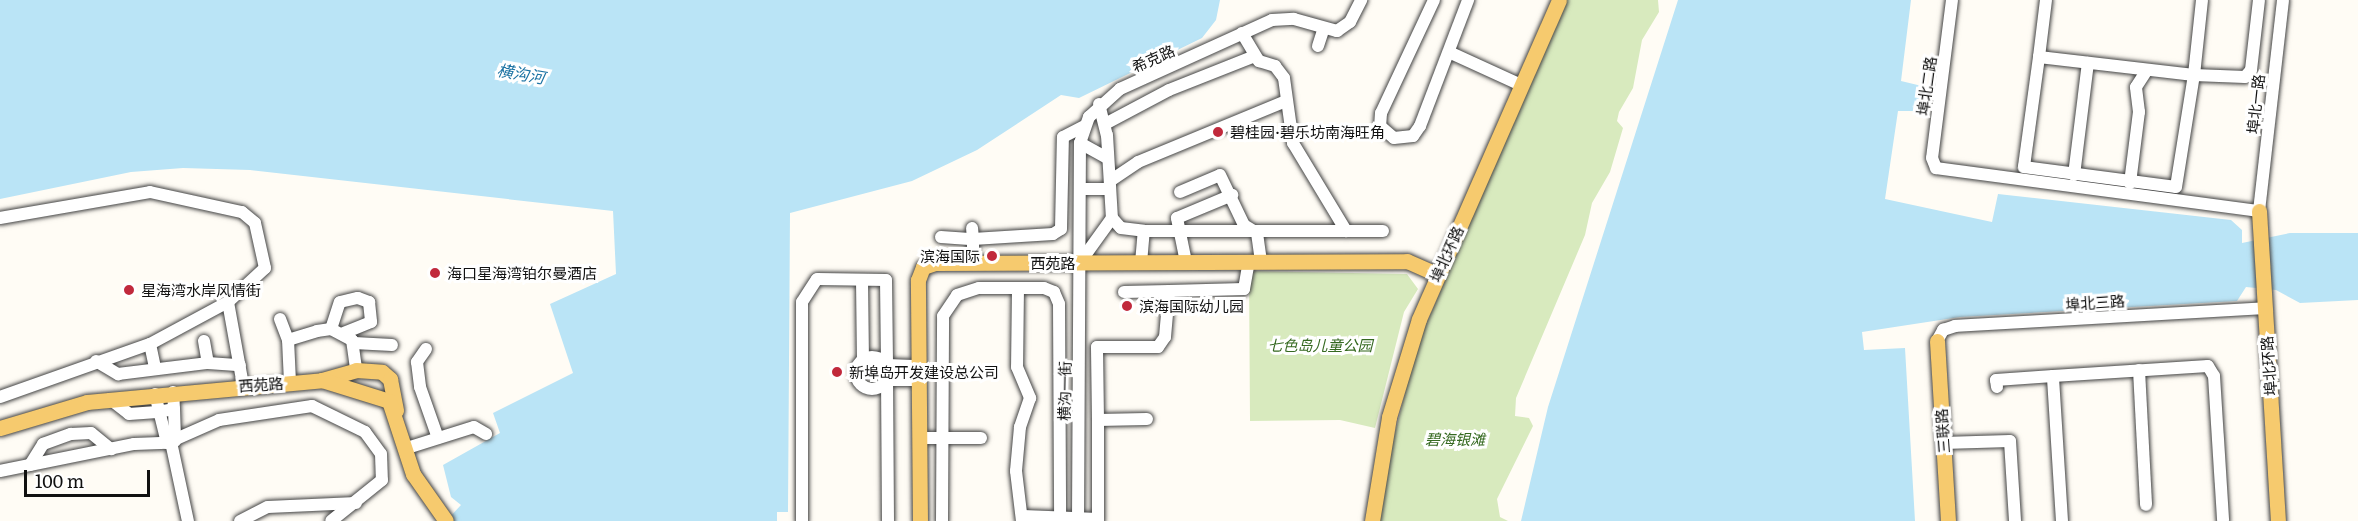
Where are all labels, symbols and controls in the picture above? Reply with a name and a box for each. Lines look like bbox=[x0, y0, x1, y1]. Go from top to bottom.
street label: 希克路 bbox=[1129, 41, 1177, 75]
street label: 埠北二路 bbox=[1913, 55, 1939, 117]
water label: 横沟河 bbox=[496, 59, 546, 87]
street label: 埠北一路 bbox=[2243, 73, 2267, 135]
place label: 碧桂园·碧乐坊南海旺角 bbox=[1230, 123, 1385, 141]
marker: 碧桂园·碧乐坊南海旺角 bbox=[1211, 125, 1225, 139]
street label: 埠北环路 bbox=[1426, 223, 1466, 285]
place label: 滨海国际 bbox=[920, 247, 980, 265]
marker: 滨海国际 bbox=[985, 249, 999, 263]
street label: 西苑路 bbox=[1031, 254, 1075, 272]
place label: 海口星海湾铂尔曼酒店 bbox=[447, 264, 597, 282]
marker: 海口星海湾铂尔曼酒店 bbox=[428, 266, 442, 280]
place label: 星海湾水岸风情街 bbox=[141, 281, 261, 299]
marker: 星海湾水岸风情街 bbox=[122, 283, 136, 297]
street label: 埠北三路 bbox=[2064, 291, 2126, 313]
place label: 滨海国际幼儿园 bbox=[1139, 297, 1244, 315]
marker: 滨海国际幼儿园 bbox=[1120, 299, 1134, 313]
street label: 埠北环路 bbox=[2257, 335, 2279, 397]
park label: 七色岛儿童公园 bbox=[1268, 336, 1372, 354]
street label: 横沟一街 bbox=[1054, 361, 1074, 421]
place label: 新埠岛开发建设总公司 bbox=[849, 363, 999, 381]
marker: 新埠岛开发建设总公司 bbox=[830, 365, 844, 379]
street label: 西苑路 bbox=[238, 373, 284, 395]
street label: 三联路 bbox=[1931, 408, 1953, 454]
park label: 碧海银滩 bbox=[1425, 430, 1485, 448]
scale bar bbox=[27, 458, 153, 496]
text: 100 m bbox=[35, 467, 84, 494]

